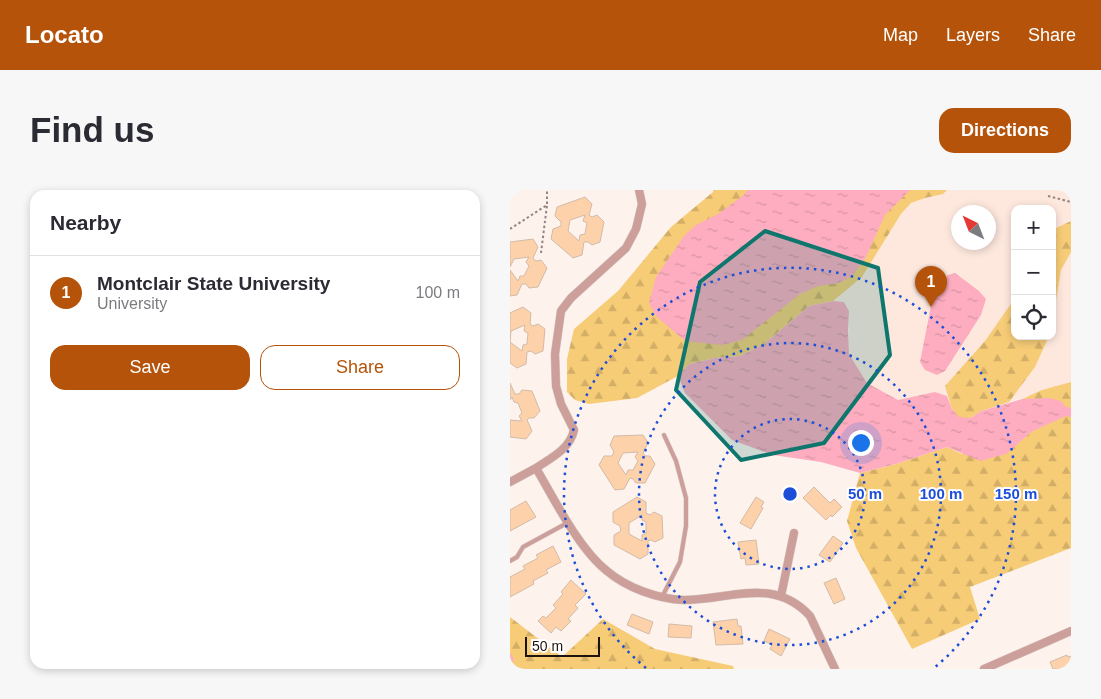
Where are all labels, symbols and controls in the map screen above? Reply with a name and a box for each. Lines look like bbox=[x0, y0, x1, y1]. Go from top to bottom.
text: Locato bbox=[25, 21, 104, 48]
text: Map bbox=[883, 25, 918, 45]
text: Layers bbox=[946, 25, 1000, 45]
text: Share bbox=[1028, 25, 1076, 45]
button: Directions bbox=[939, 108, 1071, 153]
text: Find us bbox=[30, 110, 154, 149]
north arrow bbox=[951, 205, 996, 250]
map controls bbox=[1011, 205, 1056, 340]
button: + bbox=[1011, 205, 1056, 250]
text: Nearby bbox=[50, 211, 121, 234]
button: − bbox=[1011, 250, 1056, 295]
pin: 1 bbox=[915, 266, 947, 307]
text: Montclair State University bbox=[97, 273, 330, 294]
text: 1 bbox=[62, 284, 70, 301]
text: 100 m bbox=[416, 284, 460, 301]
text: University bbox=[97, 295, 167, 312]
button: locate bbox=[1011, 295, 1056, 340]
button: Save bbox=[50, 345, 250, 390]
button: Share bbox=[260, 345, 460, 390]
your location bbox=[848, 430, 874, 456]
centre of rings bbox=[781, 485, 799, 503]
text: 50 m bbox=[848, 485, 882, 502]
text: 100 m bbox=[920, 485, 962, 502]
text: 150 m bbox=[995, 485, 1037, 502]
scale bar bbox=[525, 634, 600, 657]
text: 50 m bbox=[532, 638, 563, 654]

